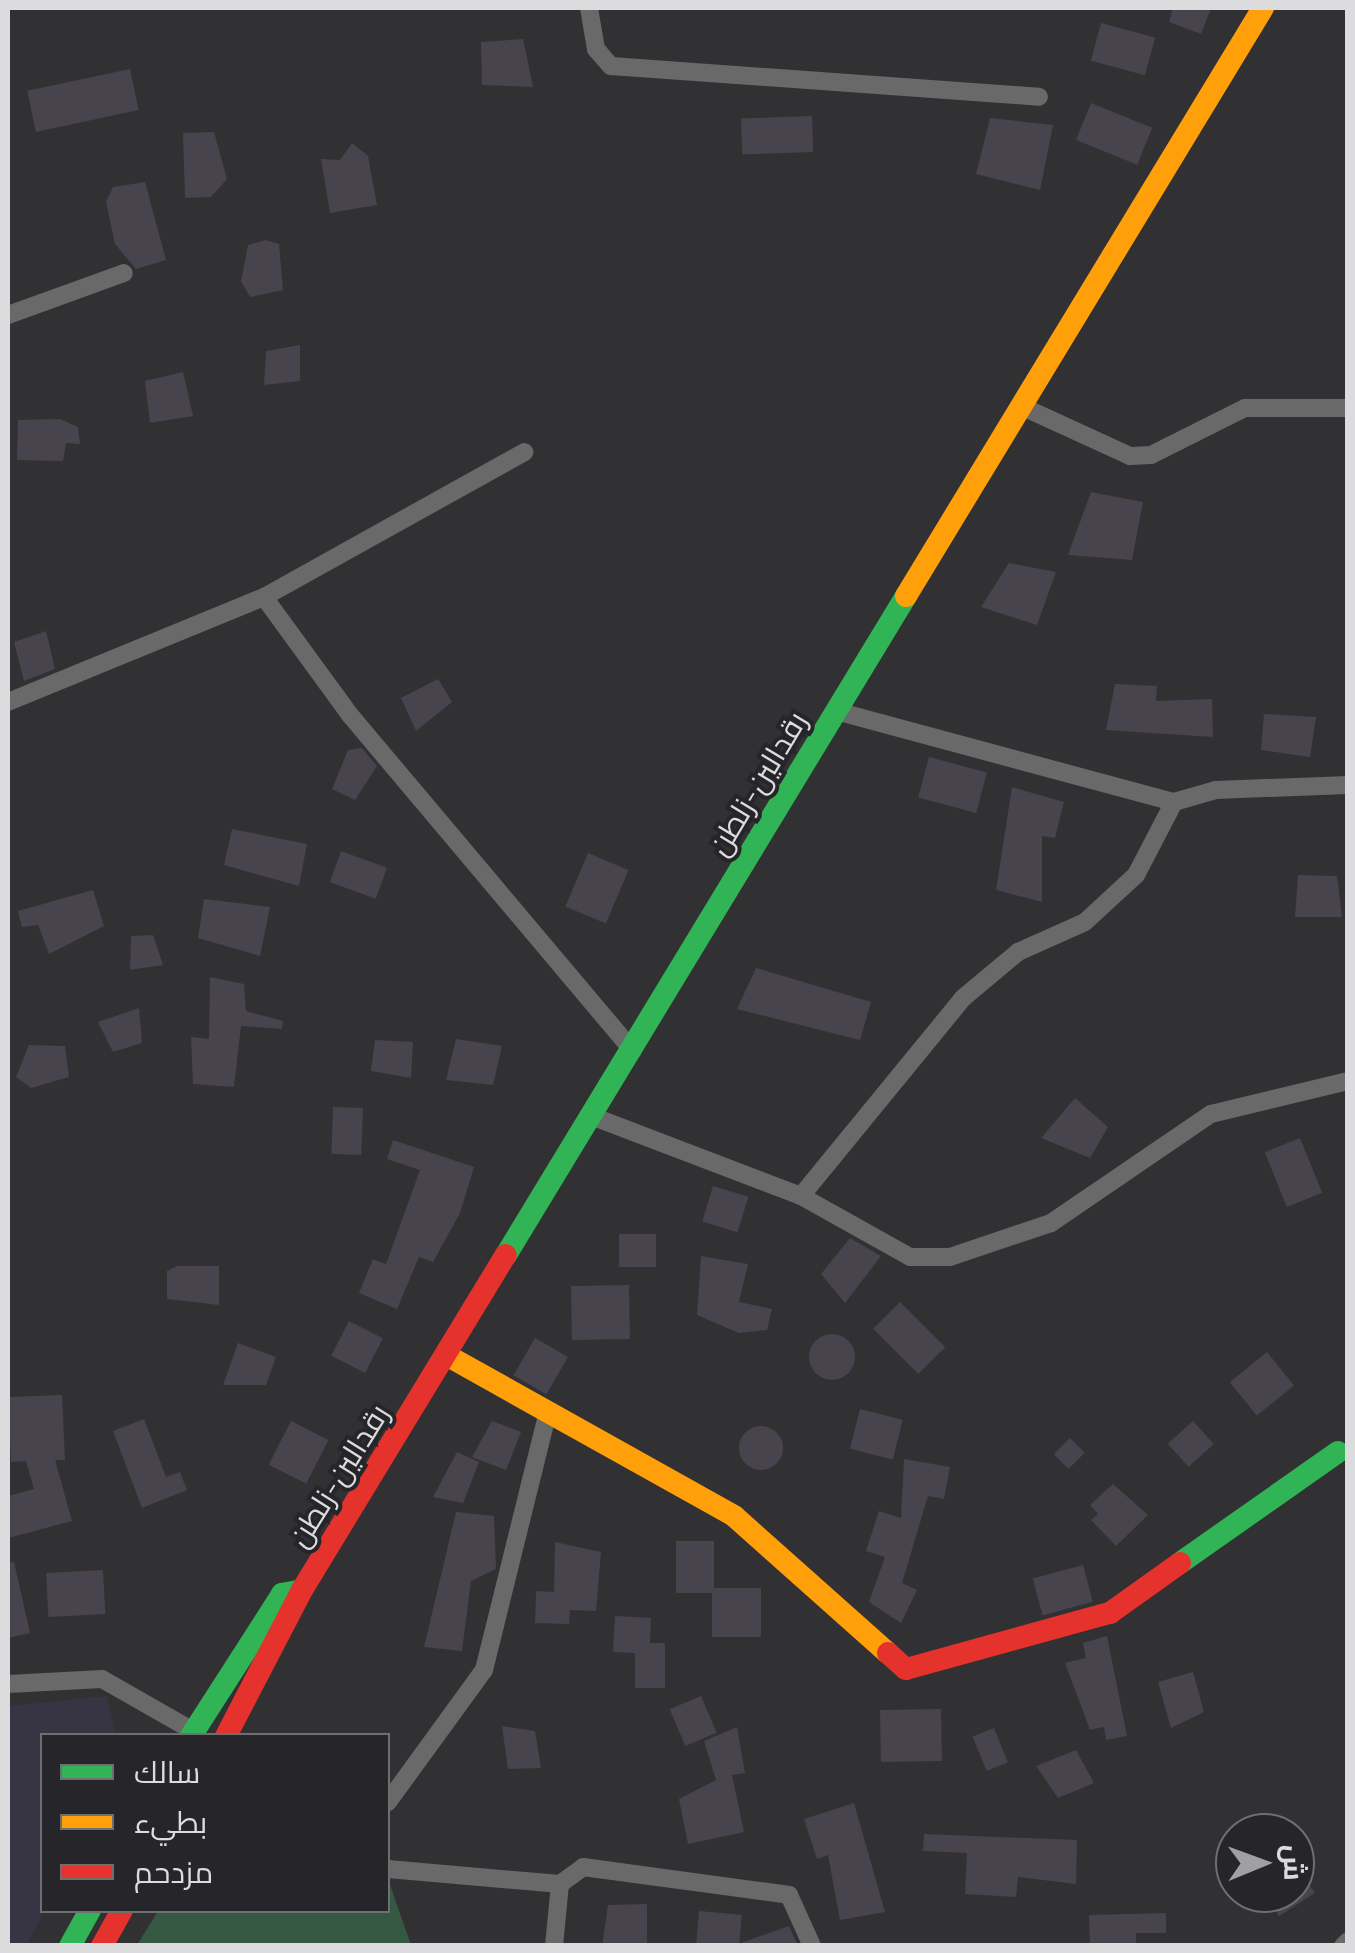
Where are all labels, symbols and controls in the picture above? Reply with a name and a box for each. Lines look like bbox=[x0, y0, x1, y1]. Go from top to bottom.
street label: رقدالين-زلطن bbox=[701, 705, 815, 863]
street label: رقدالين-زلطن bbox=[281, 1398, 397, 1554]
legend bbox=[40, 1733, 390, 1913]
text: سالك bbox=[134, 1755, 200, 1791]
text: بطيء bbox=[134, 1805, 207, 1841]
north arrow bbox=[1215, 1813, 1315, 1913]
text: ش bbox=[1277, 1844, 1310, 1881]
text: مزدحم bbox=[134, 1855, 213, 1891]

